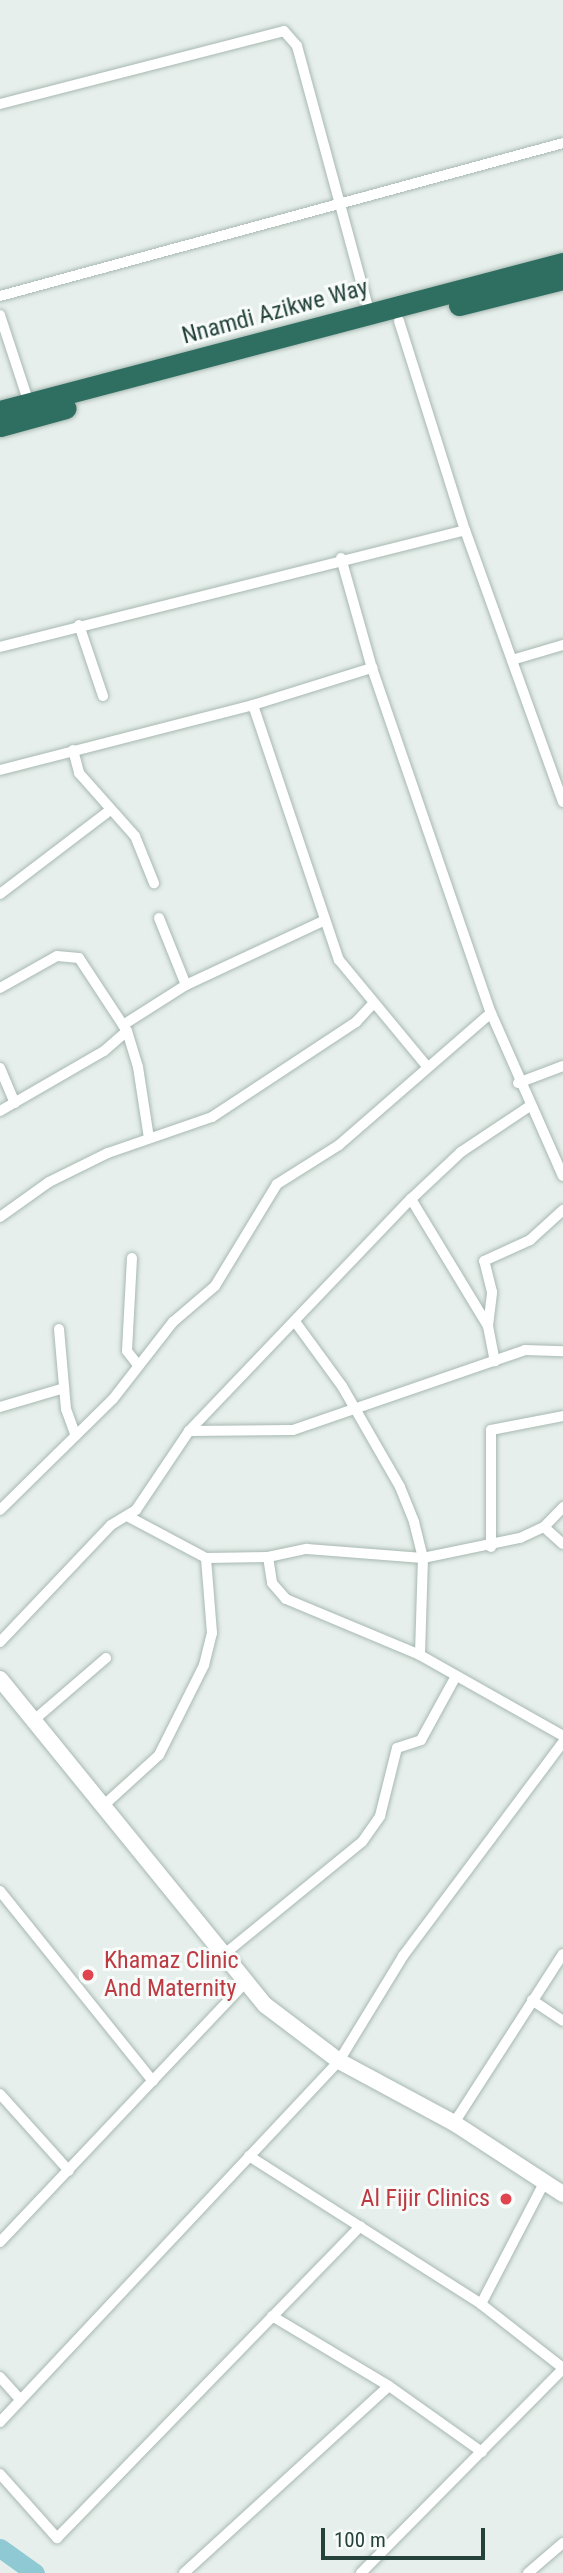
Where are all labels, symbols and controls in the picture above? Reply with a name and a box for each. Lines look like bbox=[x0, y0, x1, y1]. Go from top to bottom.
street label: Nnamdi Azikwe Way bbox=[179, 273, 371, 351]
place label: Khamaz Clinic And Maternity bbox=[104, 1947, 239, 2003]
marker: Khamaz Clinic And Maternity bbox=[78, 1965, 98, 1985]
place label: Al Fijir Clinics bbox=[361, 2185, 490, 2213]
marker: Al Fijir Clinics bbox=[496, 2189, 516, 2209]
scale bar bbox=[325, 2514, 490, 2558]
text: 100 m bbox=[334, 2528, 386, 2552]

